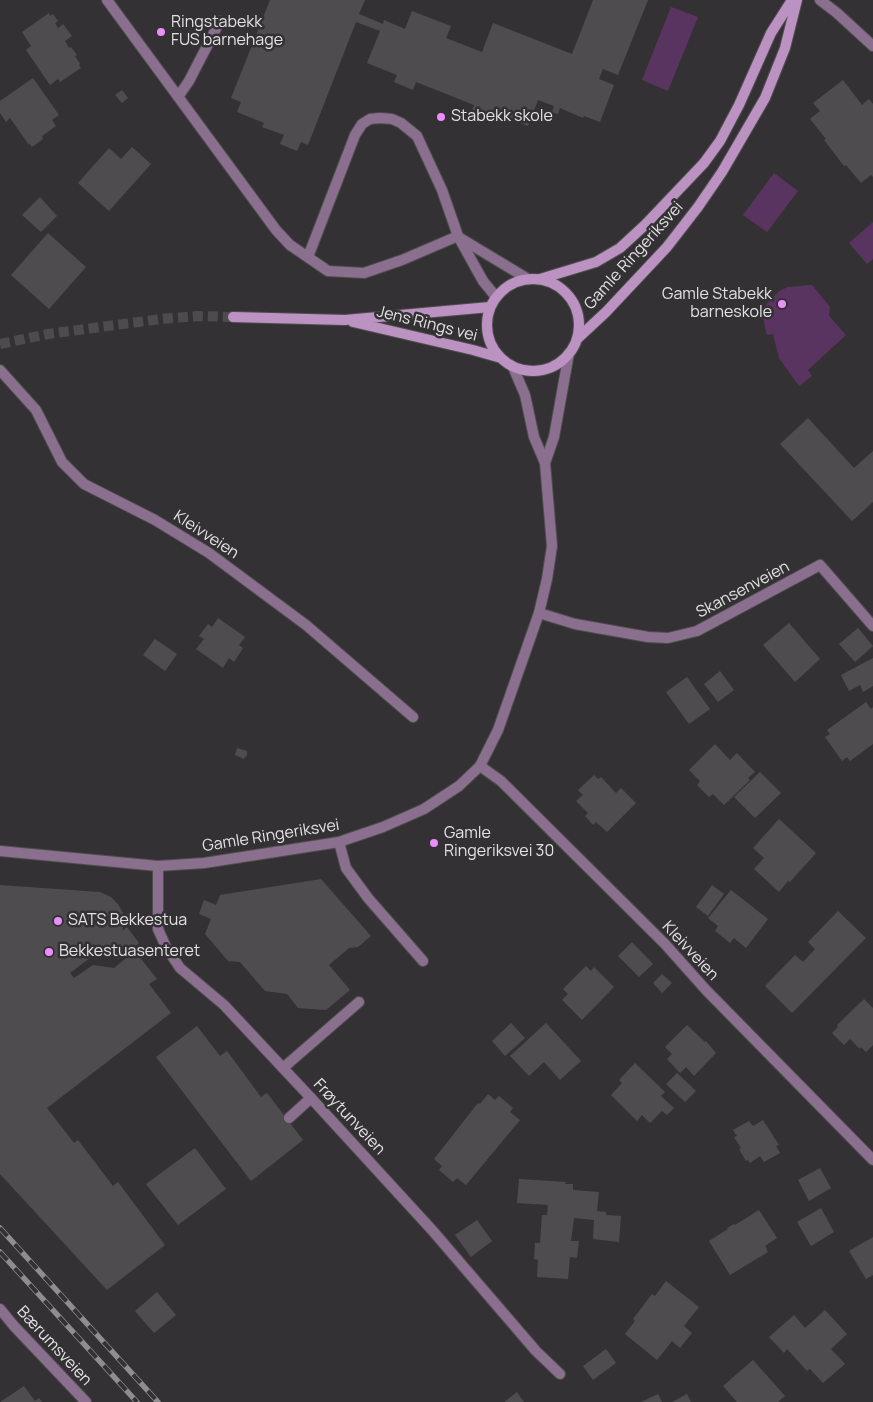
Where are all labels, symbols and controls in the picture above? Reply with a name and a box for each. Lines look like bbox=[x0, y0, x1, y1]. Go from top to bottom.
place label: Ringstabekk FUS barnehage bbox=[171, 13, 283, 51]
marker: Ringstabekk FUS barnehage bbox=[155, 26, 167, 38]
place label: Stabekk skole bbox=[451, 107, 553, 127]
marker: Stabekk skole bbox=[435, 111, 447, 123]
street label: Gamle Ringeriksvei bbox=[581, 198, 687, 314]
place label: Gamle Stabekk barneskole bbox=[662, 285, 772, 323]
marker: Gamle Stabekk barneskole bbox=[776, 298, 788, 310]
street label: Jens Rings vei bbox=[375, 302, 479, 346]
street label: Kleivveien bbox=[170, 507, 242, 563]
street label: Skansenveien bbox=[693, 557, 793, 623]
street label: Gamle Ringeriksvei bbox=[201, 816, 341, 856]
place label: Gamle Ringeriksvei 30 bbox=[444, 824, 554, 862]
marker: Gamle Ringeriksvei 30 bbox=[428, 837, 440, 849]
place label: SATS Bekkestua bbox=[68, 911, 187, 931]
marker: SATS Bekkestua bbox=[52, 915, 64, 927]
street label: Kleivveien bbox=[658, 917, 722, 985]
place label: Bekkestuasenteret bbox=[59, 942, 200, 962]
marker: Bekkestuasenteret bbox=[43, 946, 55, 958]
street label: Frøytunveien bbox=[309, 1075, 389, 1159]
street label: Bærumsveien bbox=[12, 1302, 96, 1390]

